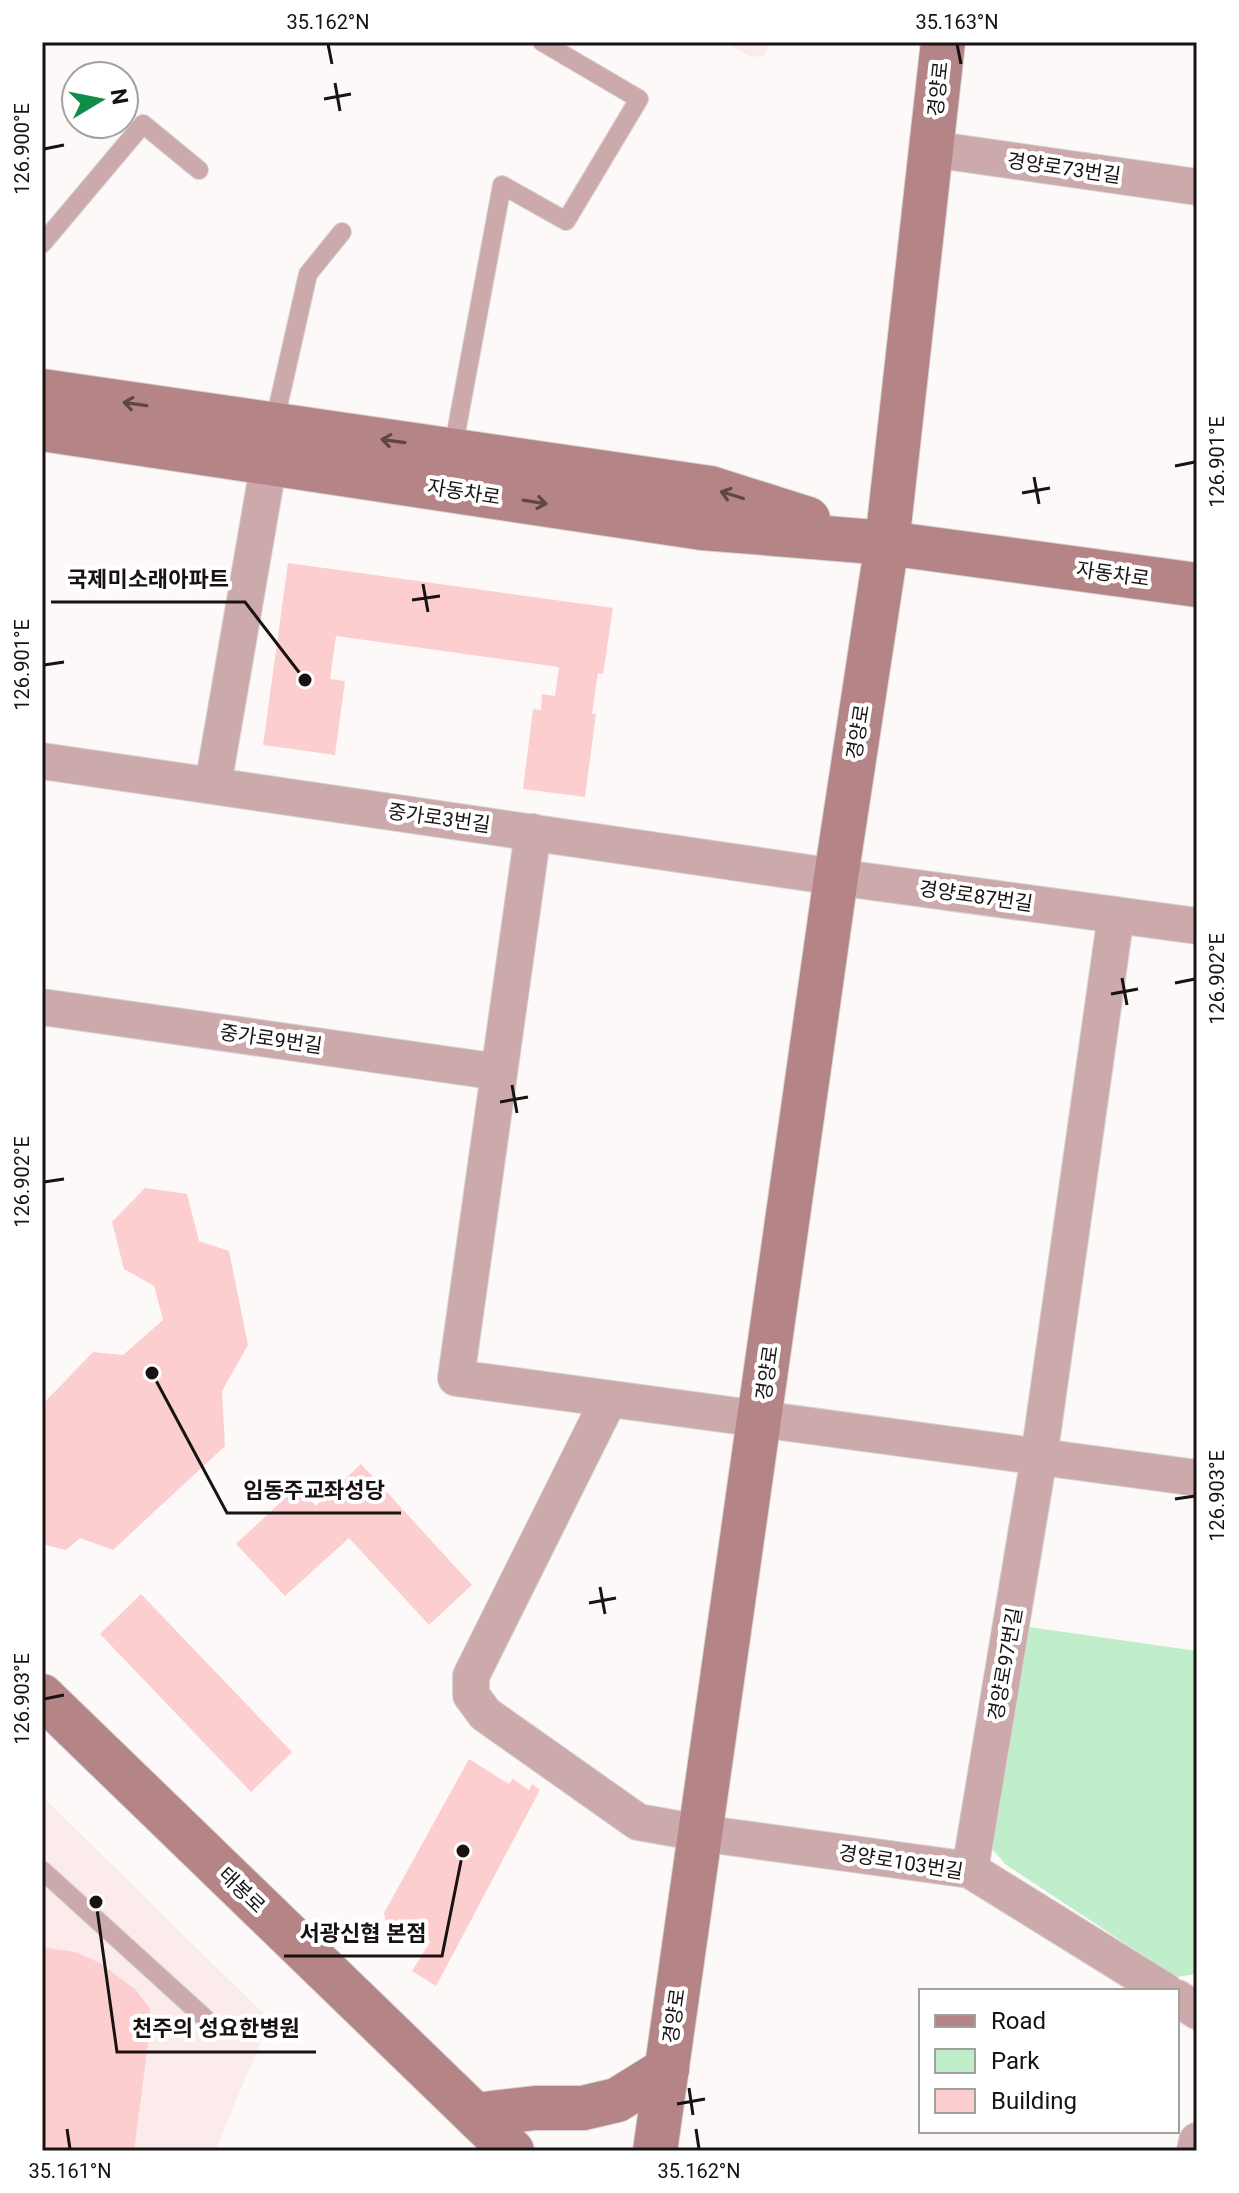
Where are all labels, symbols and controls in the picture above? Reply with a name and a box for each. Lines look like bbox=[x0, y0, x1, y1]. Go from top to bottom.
text: 35.162°N bbox=[286, 10, 370, 34]
text: 35.163°N bbox=[915, 10, 999, 34]
north arrow bbox=[60, 60, 140, 140]
street label: 경양로 bbox=[923, 60, 953, 118]
text: N bbox=[106, 87, 133, 106]
text: 126.900°E bbox=[10, 103, 34, 195]
street label: 경양로73번길 bbox=[1006, 148, 1122, 188]
one-way arrow bbox=[123, 396, 148, 411]
text: 126.901°E bbox=[1205, 416, 1229, 508]
one-way arrow bbox=[381, 433, 406, 448]
street label: 자동차로 bbox=[426, 474, 502, 510]
one-way arrow bbox=[720, 487, 746, 502]
one-way arrow bbox=[521, 496, 547, 511]
callout: 국제미소래아파트 bbox=[51, 556, 245, 602]
street label: 자동차로 bbox=[1075, 557, 1151, 591]
text: 국제미소래아파트 bbox=[67, 567, 229, 592]
text: 126.901°E bbox=[10, 619, 34, 711]
street label: 경양로 bbox=[842, 703, 874, 761]
street label: 중가로3번길 bbox=[386, 799, 492, 837]
street label: 경양로87번길 bbox=[918, 876, 1034, 916]
text: 126.902°E bbox=[1205, 933, 1229, 1025]
street label: 중가로9번길 bbox=[218, 1020, 324, 1058]
text: 126.902°E bbox=[10, 1136, 34, 1228]
street label: 경양로 bbox=[751, 1344, 783, 1402]
text: 126.903°E bbox=[1205, 1450, 1229, 1542]
callout: 임동주교좌성당 bbox=[227, 1467, 401, 1513]
text: 임동주교좌성당 bbox=[243, 1478, 385, 1503]
street label: 경양로97번길 bbox=[983, 1606, 1027, 1722]
text: 126.903°E bbox=[10, 1653, 34, 1745]
street label: 경양로103번길 bbox=[837, 1840, 965, 1884]
street label: 태봉로 bbox=[214, 1862, 270, 1918]
callout: 서광신협 본점 bbox=[284, 1910, 442, 1956]
text: 서광신협 본점 bbox=[300, 1921, 426, 1946]
street label: 경양로 bbox=[658, 1987, 690, 2045]
legend bbox=[919, 1989, 1179, 2133]
callout: 천주의 성요한병원 bbox=[117, 2006, 316, 2052]
text: Road bbox=[991, 2007, 1046, 2035]
text: 천주의 성요한병원 bbox=[132, 2016, 300, 2041]
text: Park bbox=[991, 2047, 1040, 2075]
text: Building bbox=[991, 2087, 1077, 2115]
text: 35.161°N bbox=[28, 2159, 112, 2183]
text: 35.162°N bbox=[657, 2159, 741, 2183]

